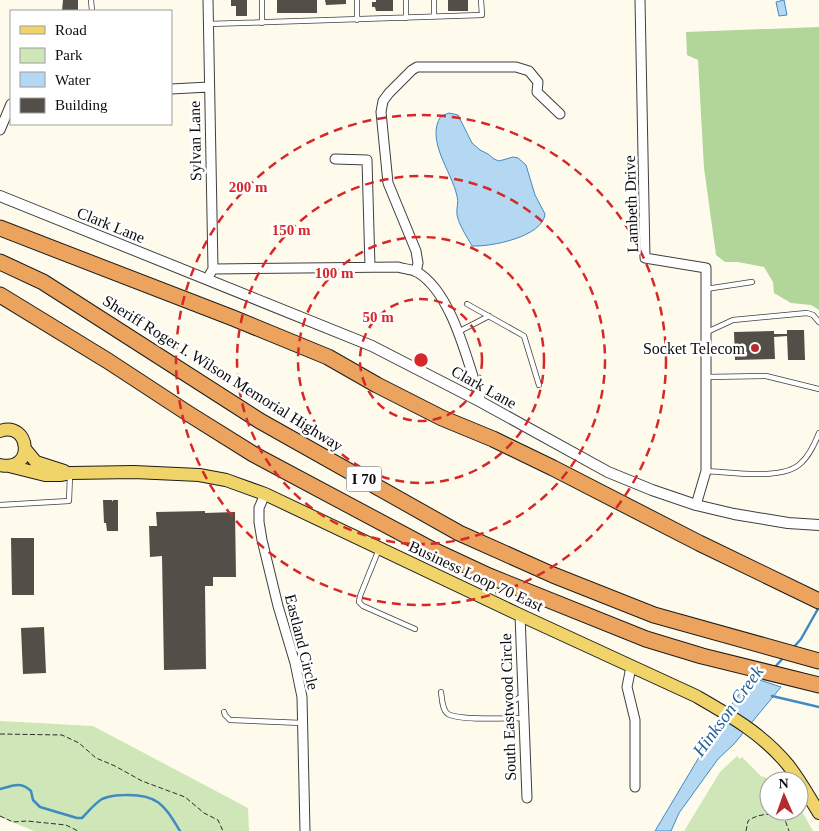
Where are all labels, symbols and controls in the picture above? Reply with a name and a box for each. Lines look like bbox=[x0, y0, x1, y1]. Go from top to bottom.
legend bbox=[10, 10, 172, 125]
text: Road bbox=[55, 22, 87, 38]
text: Park bbox=[55, 47, 83, 63]
text: Water bbox=[55, 72, 90, 88]
text: Building bbox=[55, 97, 108, 113]
street label: Sylvan Lane bbox=[186, 101, 205, 181]
street label: Lambeth Drive bbox=[621, 155, 641, 253]
text: 200 m bbox=[229, 179, 268, 195]
street label: Clark Lane bbox=[75, 204, 147, 246]
text: 150 m bbox=[272, 222, 311, 238]
text: 100 m bbox=[315, 265, 354, 281]
street label: Sheriff Roger I. Wilson Memorial Highway bbox=[99, 292, 346, 455]
text: 50 m bbox=[362, 309, 394, 325]
place label: Socket Telecom bbox=[643, 340, 746, 357]
marker: Socket Telecom bbox=[749, 342, 761, 354]
centre of rings bbox=[412, 351, 430, 369]
street label: Clark Lane bbox=[449, 362, 519, 412]
road number: I 70 bbox=[346, 466, 382, 492]
street label: Business Loop 70 East bbox=[406, 537, 546, 616]
street label: Eastland Circle bbox=[282, 592, 322, 692]
street label: South Eastwood Circle bbox=[497, 633, 519, 781]
water label: Hinkson Creek bbox=[688, 661, 768, 761]
north arrow bbox=[759, 771, 809, 821]
text: N bbox=[778, 776, 789, 791]

